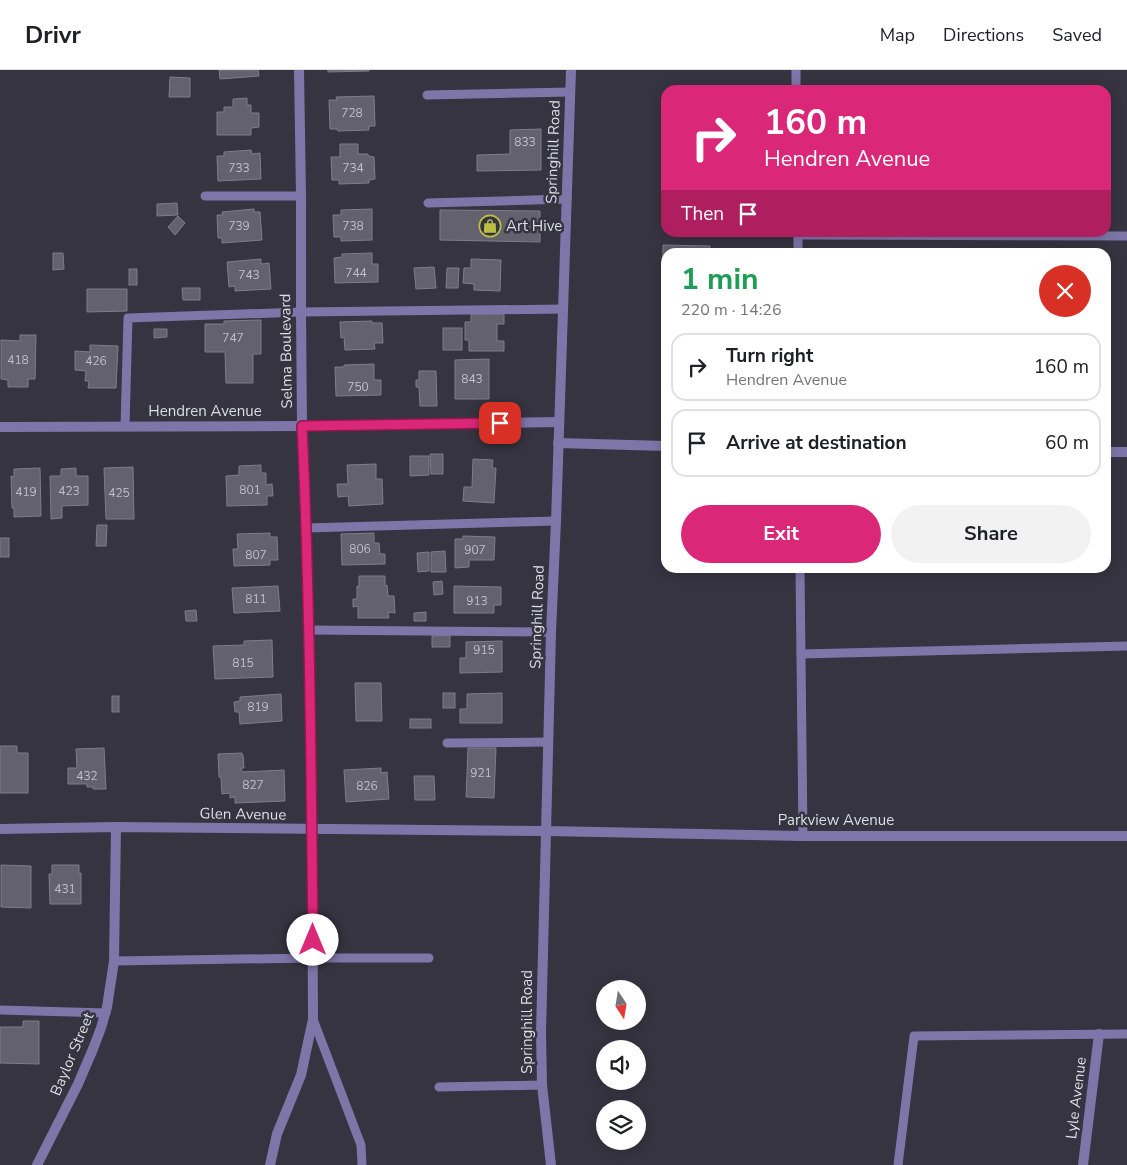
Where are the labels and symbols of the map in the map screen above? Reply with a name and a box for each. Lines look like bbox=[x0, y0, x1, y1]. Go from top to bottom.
street label: Springhill Road bbox=[541, 100, 565, 204]
house number: 728 bbox=[341, 105, 363, 121]
house number: 833 bbox=[514, 134, 536, 150]
house number: 733 bbox=[228, 160, 250, 176]
house number: 734 bbox=[342, 160, 364, 176]
shop icon: Art Hive bbox=[478, 214, 502, 238]
place label: Art Hive bbox=[506, 216, 562, 236]
house number: 739 bbox=[228, 218, 250, 234]
house number: 738 bbox=[342, 218, 364, 234]
house number: 744 bbox=[345, 265, 367, 281]
house number: 743 bbox=[238, 267, 260, 283]
street label: Selma Boulevard bbox=[275, 293, 297, 409]
house number: 747 bbox=[222, 330, 244, 346]
house number: 418 bbox=[7, 352, 29, 368]
house number: 426 bbox=[85, 353, 107, 369]
house number: 843 bbox=[461, 371, 483, 387]
house number: 750 bbox=[347, 379, 369, 395]
street label: Hendren Avenue bbox=[148, 401, 262, 421]
pin bbox=[479, 402, 521, 444]
house number: 801 bbox=[239, 482, 261, 498]
house number: 423 bbox=[58, 483, 80, 499]
house number: 419 bbox=[15, 484, 37, 500]
house number: 425 bbox=[108, 485, 130, 501]
house number: 806 bbox=[349, 541, 371, 557]
house number: 907 bbox=[464, 542, 486, 558]
house number: 807 bbox=[245, 547, 267, 563]
street label: Springhill Road bbox=[525, 565, 549, 669]
house number: 811 bbox=[245, 591, 267, 607]
house number: 913 bbox=[466, 593, 488, 609]
house number: 915 bbox=[473, 642, 495, 658]
house number: 815 bbox=[232, 655, 254, 671]
house number: 819 bbox=[247, 699, 269, 715]
house number: 921 bbox=[470, 765, 492, 781]
house number: 432 bbox=[76, 768, 98, 784]
house number: 827 bbox=[242, 777, 264, 793]
house number: 826 bbox=[356, 778, 378, 794]
street label: Glen Avenue bbox=[199, 803, 287, 825]
street label: Parkview Avenue bbox=[778, 810, 894, 830]
house number: 431 bbox=[54, 881, 76, 897]
position arrow bbox=[286, 913, 338, 965]
street label: Springhill Road bbox=[517, 970, 537, 1074]
north arrow bbox=[596, 980, 646, 1030]
street label: Baylor Street bbox=[45, 1009, 99, 1099]
street label: Lyle Avenue bbox=[1061, 1056, 1091, 1140]

